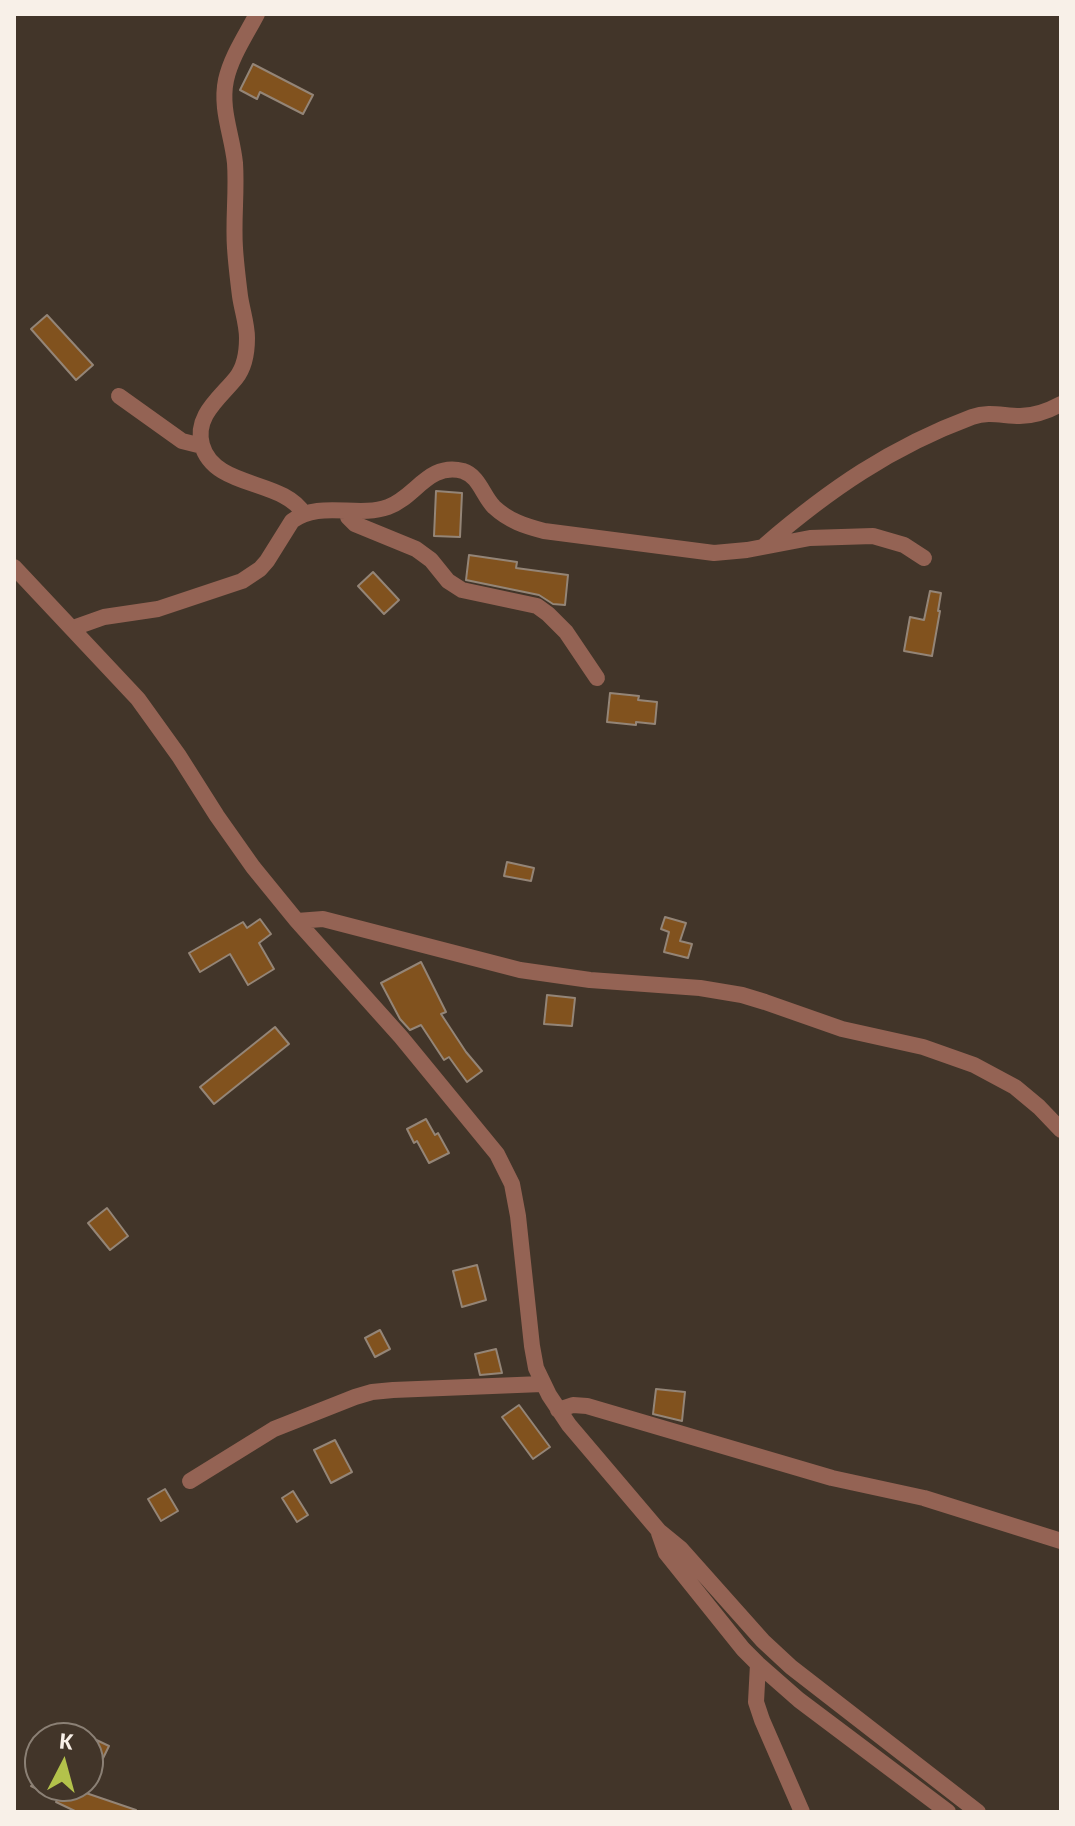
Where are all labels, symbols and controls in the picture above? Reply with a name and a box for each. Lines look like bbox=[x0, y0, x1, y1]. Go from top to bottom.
north arrow bbox=[24, 1722, 104, 1802]
text: K bbox=[58, 1726, 75, 1754]

